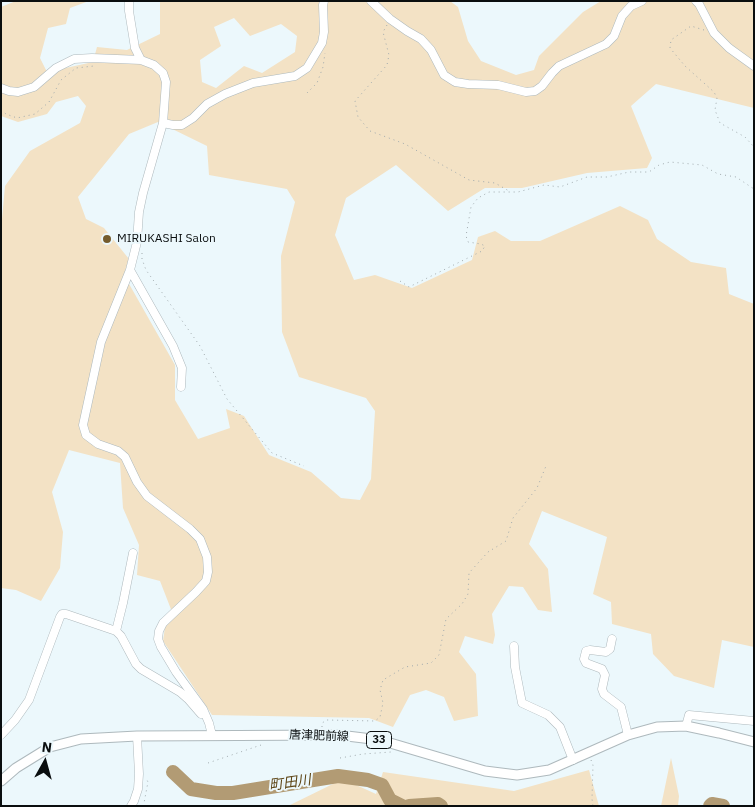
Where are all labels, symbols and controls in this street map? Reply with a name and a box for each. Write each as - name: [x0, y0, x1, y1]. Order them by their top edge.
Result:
- place label: MIRUKASHI Salon: [117, 232, 216, 246]
- marker: MIRUKASHI Salon: [101, 233, 113, 245]
- street label: 唐津肥前線: [289, 728, 349, 744]
- road number: 33: [366, 732, 392, 748]
- north arrow: [20, 737, 70, 787]
- text: N: [41, 738, 53, 757]
- water label: 町田川: [268, 772, 312, 794]

